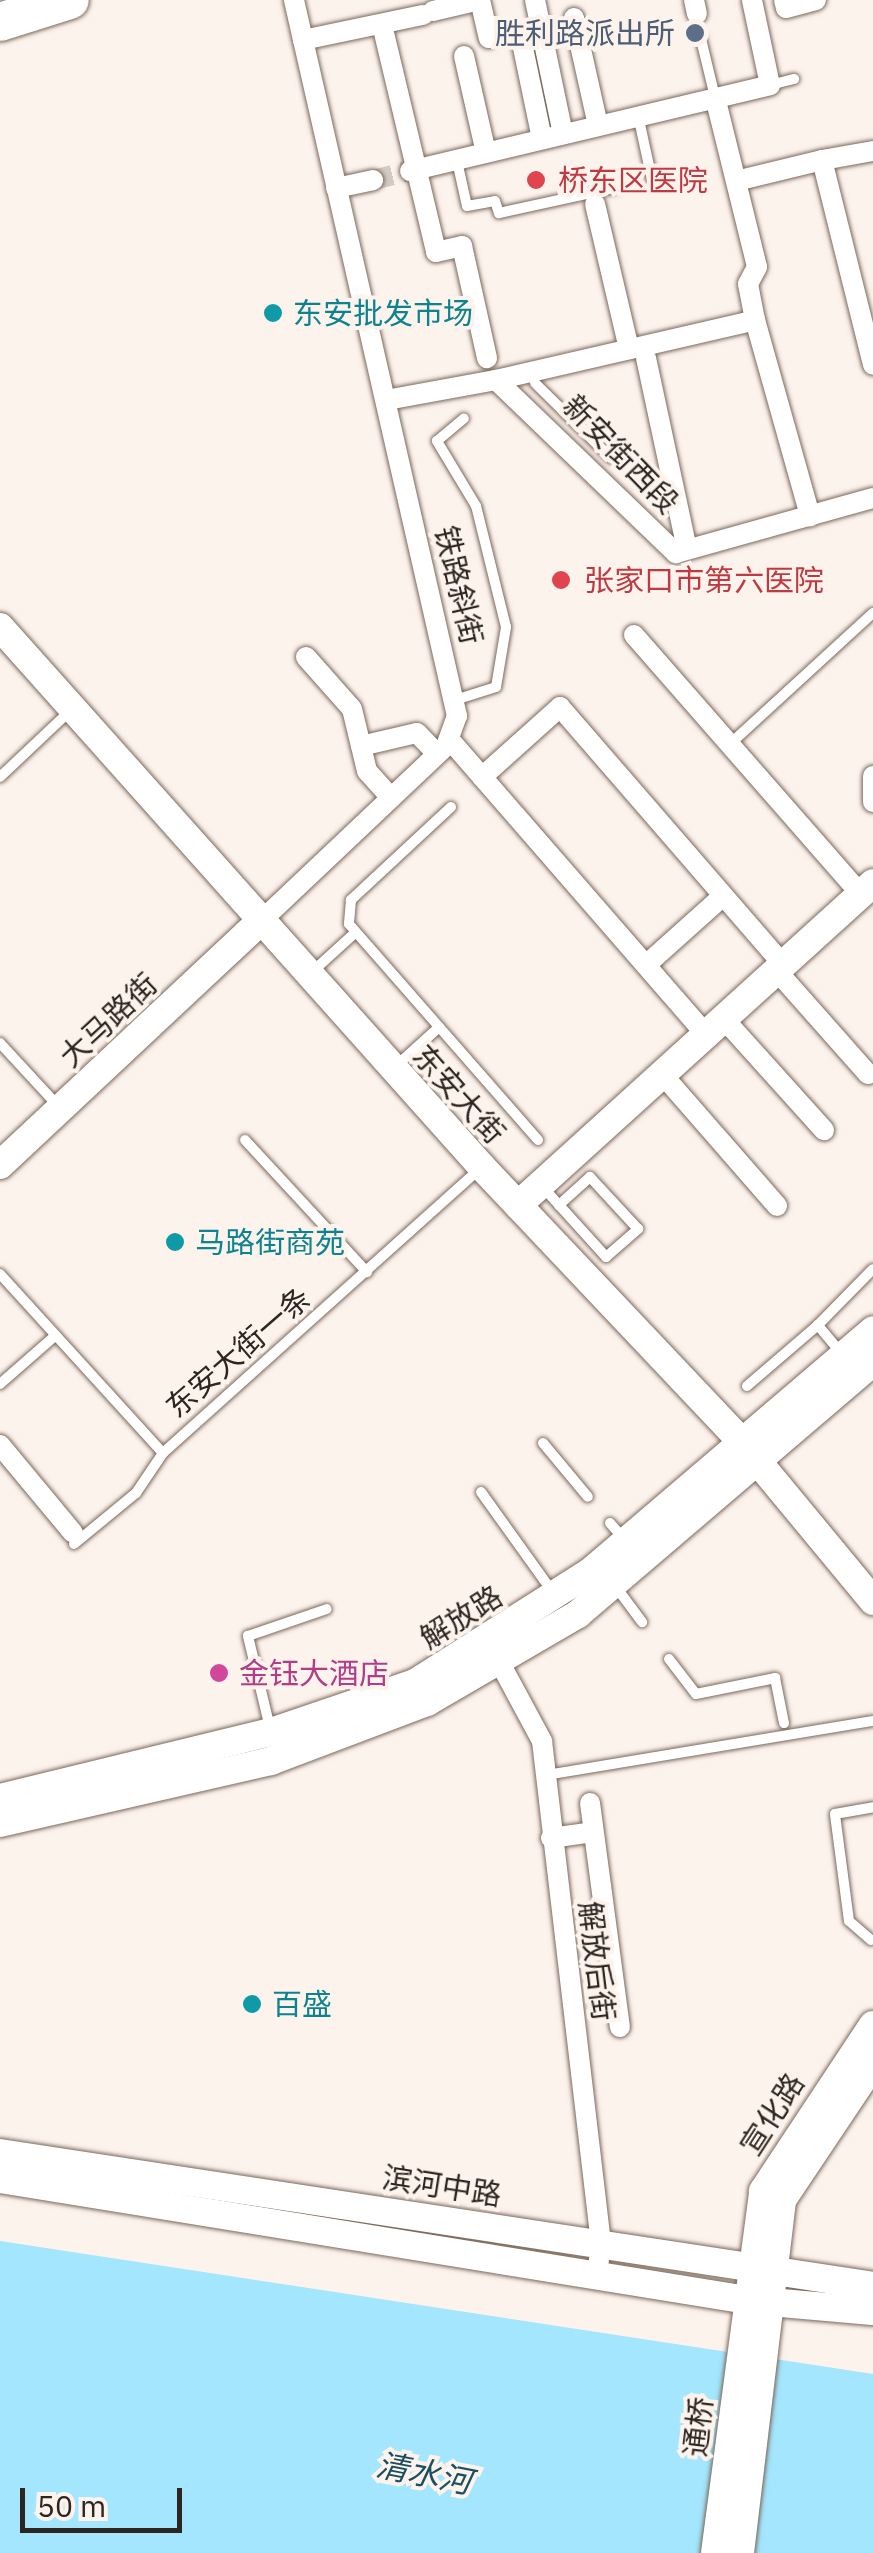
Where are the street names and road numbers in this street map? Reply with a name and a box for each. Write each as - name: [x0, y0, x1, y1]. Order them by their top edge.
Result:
- street label: 新安街西段: [556, 388, 686, 520]
- street label: 铁路斜街: [428, 522, 490, 648]
- street label: 大马路街: [52, 966, 164, 1074]
- street label: 东安大街: [405, 1037, 513, 1151]
- street label: 东安大街一条: [158, 1279, 318, 1425]
- street label: 解放路: [413, 1578, 509, 1656]
- street label: 解放后街: [572, 1899, 622, 2023]
- street label: 宣化路: [732, 2066, 812, 2162]
- street label: 滨河中路: [380, 2159, 504, 2213]
- street label: 通桥: [676, 2395, 720, 2459]

